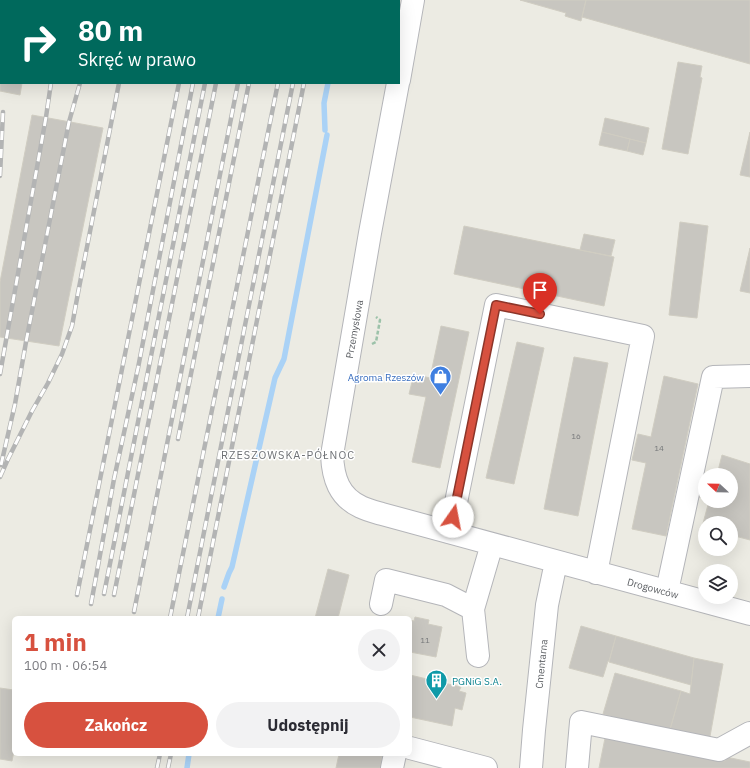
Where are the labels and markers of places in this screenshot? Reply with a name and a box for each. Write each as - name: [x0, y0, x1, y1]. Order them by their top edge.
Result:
- pin: [523, 273, 557, 314]
- shop icon: Agroma Rzeszów: [427, 364, 453, 397]
- place label: Agroma Rzeszów: [348, 371, 424, 384]
- building icon: PGNiG S.A.: [424, 668, 450, 701]
- place label: PGNiG S.A.: [452, 675, 502, 688]

